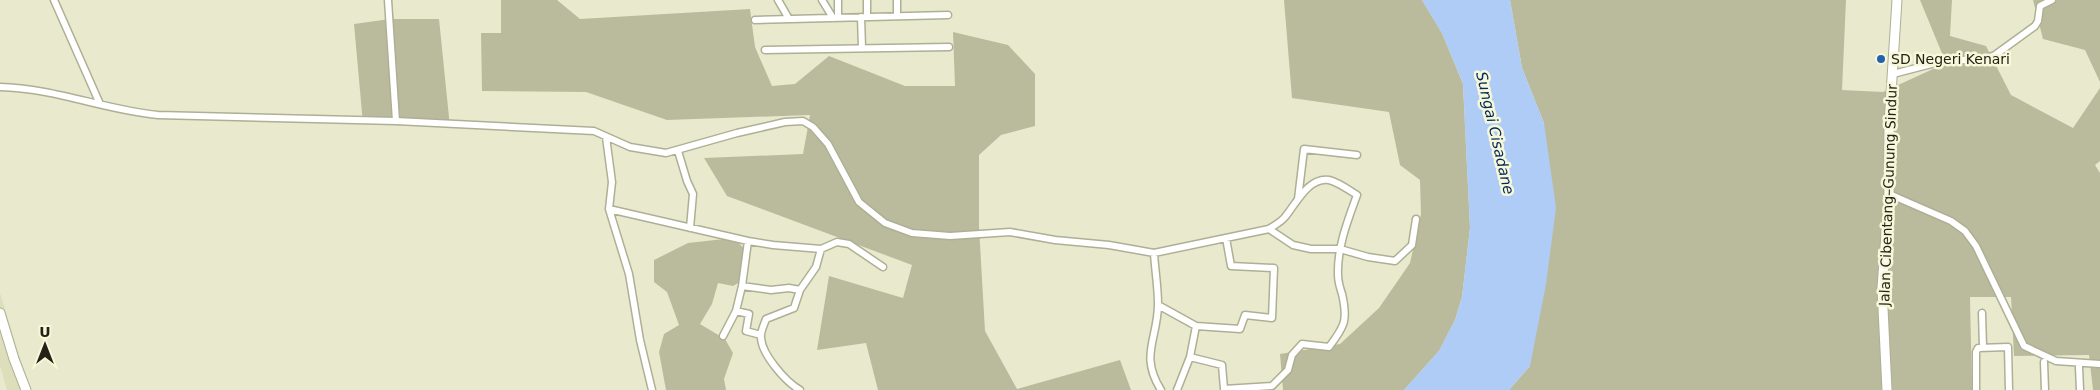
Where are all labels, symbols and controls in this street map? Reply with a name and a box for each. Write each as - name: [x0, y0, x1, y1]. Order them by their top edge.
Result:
- place label: SD Negeri Kenari: [1891, 51, 2010, 67]
- marker: SD Negeri Kenari: [1875, 53, 1887, 65]
- water label: Sungai Cisadane: [1472, 70, 1518, 196]
- street label: Jalan Cibentang–Gunung Sindur: [1876, 83, 1900, 307]
- north arrow: [20, 320, 70, 370]
- text: U: [39, 324, 51, 340]

